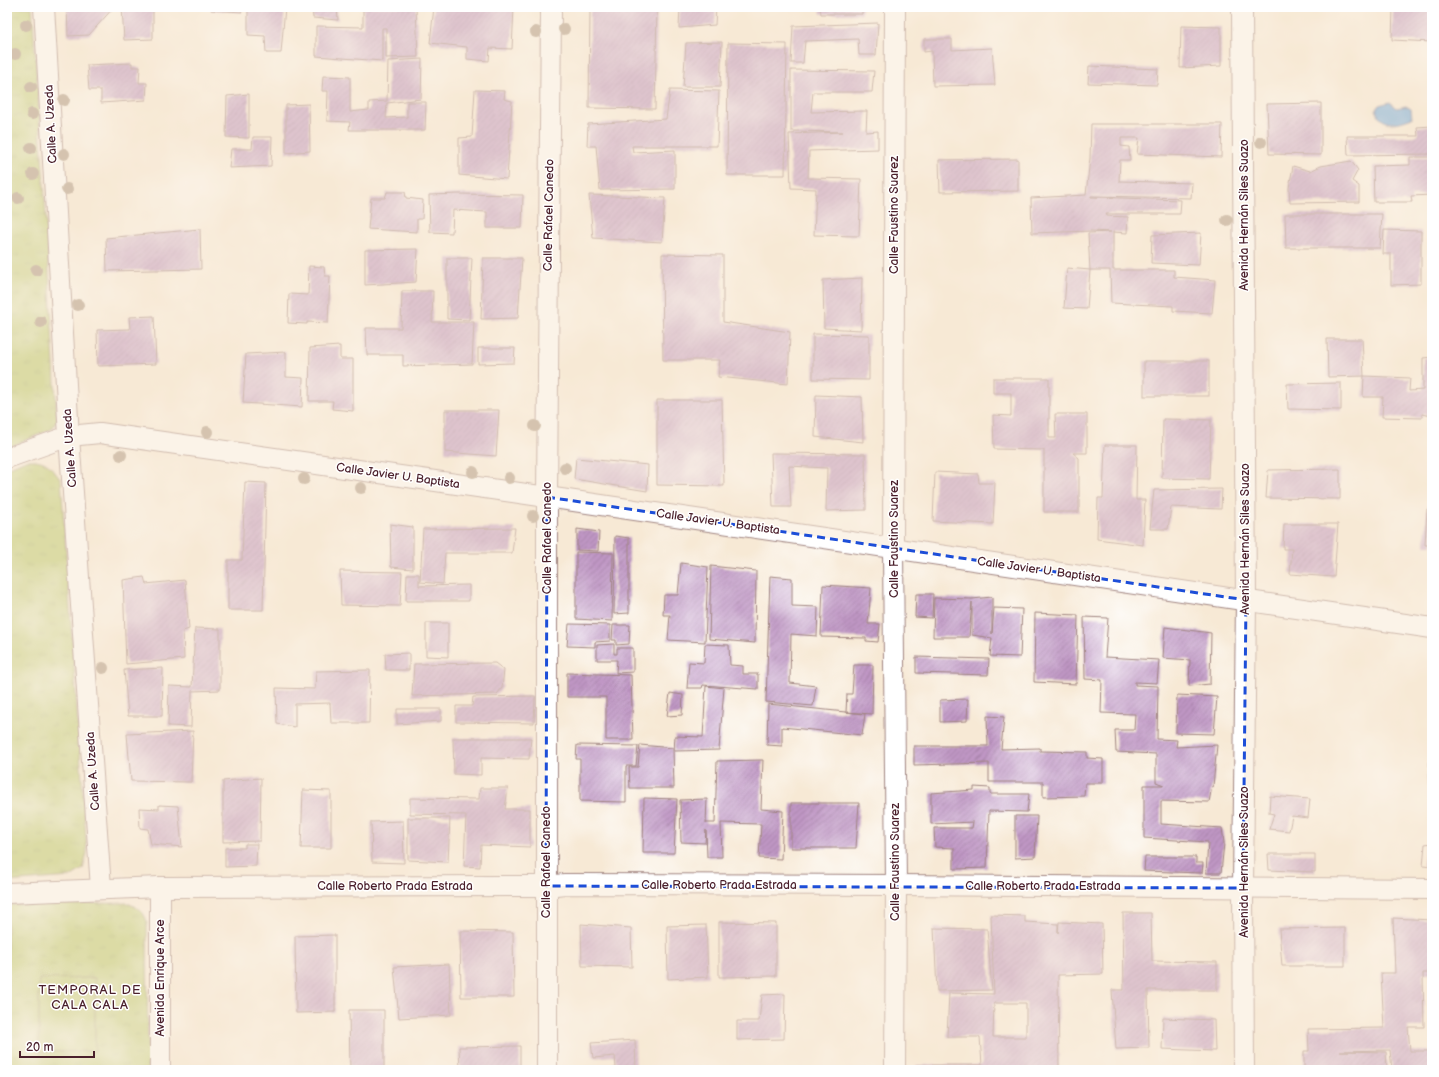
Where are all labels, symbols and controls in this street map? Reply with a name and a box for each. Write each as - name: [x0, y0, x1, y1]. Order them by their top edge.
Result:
- street label: Calle A. Uzeda: [41, 84, 61, 164]
- street label: Avenida Hernán Siles Suazo: [1237, 139, 1252, 291]
- street label: Calle Faustino Suarez: [887, 156, 902, 274]
- street label: Calle Rafael Canedo: [541, 159, 557, 271]
- street label: Calle A. Uzeda: [60, 408, 80, 488]
- street label: Calle Javier U. Baptista: [335, 460, 461, 492]
- street label: Avenida Hernán Siles Suazo: [1238, 463, 1253, 615]
- street label: Calle Faustino Suarez: [887, 480, 902, 598]
- street label: Calle Rafael Canedo: [540, 482, 555, 594]
- street label: Calle Javier U. Baptista: [655, 506, 781, 538]
- street label: Calle Javier U. Baptista: [976, 554, 1102, 586]
- street label: Calle A. Uzeda: [83, 731, 103, 811]
- street label: Avenida Hernán Siles Suazo: [1237, 786, 1252, 938]
- street label: Calle Faustino Suarez: [888, 803, 903, 921]
- street label: Calle Rafael Canedo: [539, 806, 554, 918]
- street label: Calle Roberto Prada Estrada: [641, 878, 797, 893]
- street label: Calle Roberto Prada Estrada: [317, 879, 473, 894]
- street label: Calle Roberto Prada Estrada: [965, 879, 1121, 894]
- street label: Avenida Enrique Arce: [153, 919, 168, 1037]
- district label: TEMPORAL DE CALA CALA: [39, 982, 141, 1013]
- scale bar: [20, 1033, 94, 1059]
- text: 20 m: [26, 1040, 53, 1055]

